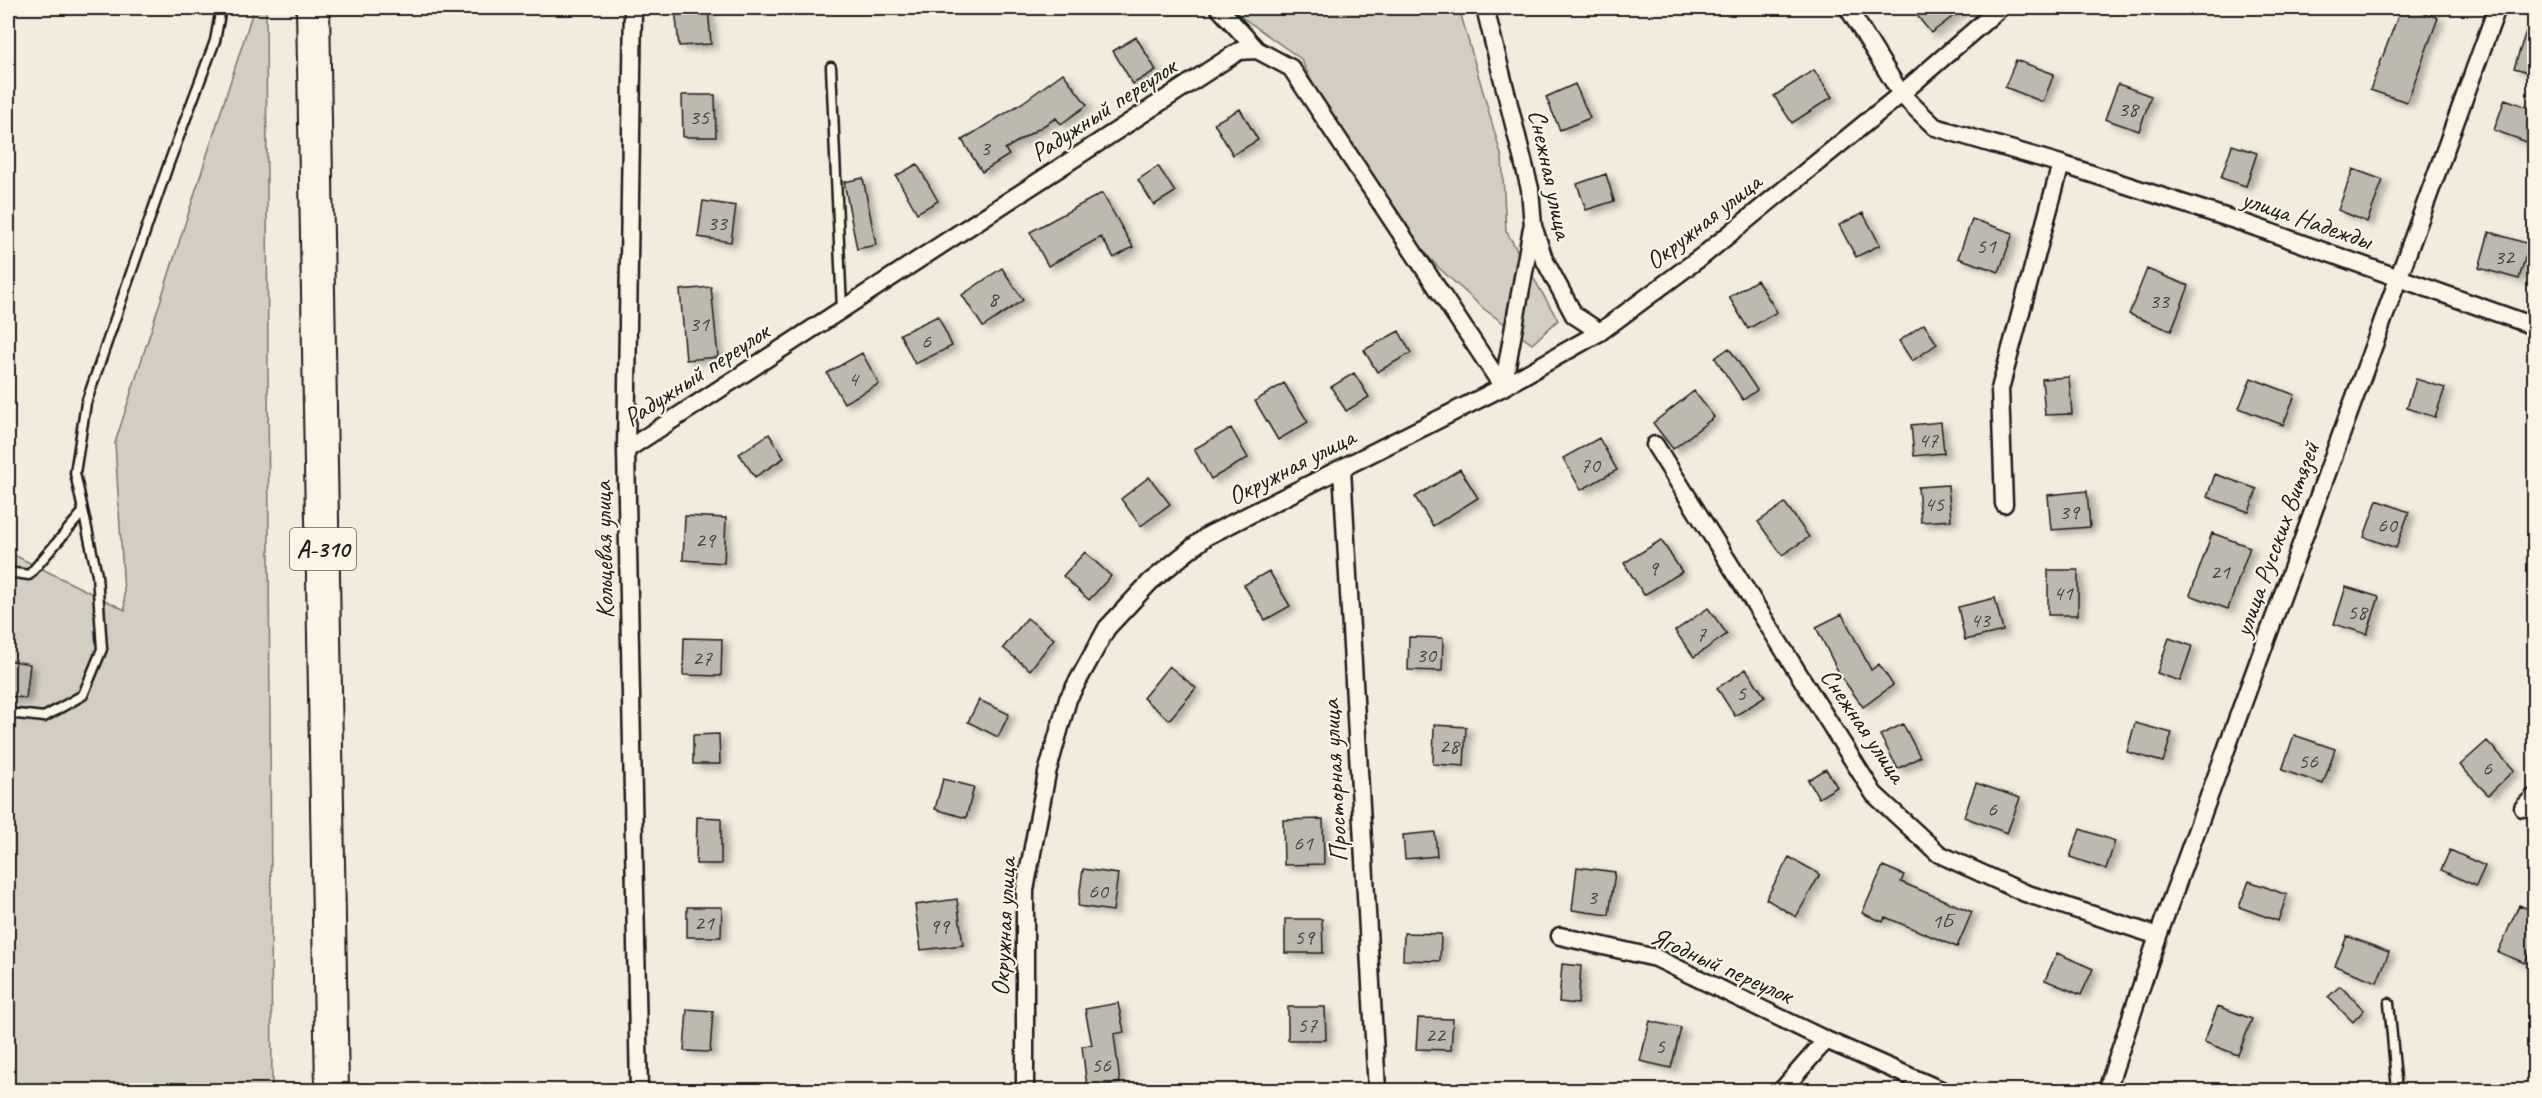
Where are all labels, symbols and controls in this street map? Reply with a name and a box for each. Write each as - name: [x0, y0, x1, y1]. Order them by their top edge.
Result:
- street label: Радужный переулок: [1024, 49, 1184, 169]
- house number: 38: [2118, 95, 2140, 123]
- house number: 35: [689, 103, 710, 131]
- street label: Снежная улица: [1521, 106, 1581, 244]
- house number: 3: [980, 134, 992, 162]
- street label: Окружная улица: [1639, 164, 1770, 277]
- street label: улица Надежды: [2236, 181, 2378, 258]
- house number: 33: [707, 209, 729, 237]
- house number: 51: [1976, 232, 1997, 260]
- house number: 32: [2494, 243, 2516, 271]
- house number: 8: [988, 285, 1000, 313]
- house number: 33: [2149, 287, 2171, 315]
- house number: 31: [689, 310, 710, 338]
- street label: Радужный переулок: [617, 314, 777, 434]
- house number: 6: [921, 327, 932, 355]
- house number: 4: [848, 365, 860, 393]
- street label: Окружная улица: [1222, 419, 1362, 513]
- house number: 47: [1918, 426, 1939, 454]
- street label: улица Русских Витязей: [2225, 435, 2328, 643]
- house number: 70: [1580, 451, 1602, 479]
- street label: Кольцевая улица: [586, 479, 621, 619]
- house number: 45: [1924, 490, 1945, 518]
- house number: 39: [2059, 498, 2081, 526]
- house number: 60: [2377, 511, 2399, 539]
- house number: 29: [695, 526, 717, 554]
- road number: А-310: [290, 528, 356, 570]
- house number: 9: [1648, 554, 1660, 582]
- house number: 21: [2210, 558, 2231, 586]
- house number: 41: [2053, 579, 2074, 607]
- house number: 58: [2347, 598, 2369, 626]
- house number: 43: [1970, 606, 1992, 634]
- house number: 7: [1696, 620, 1707, 648]
- house number: 30: [1416, 641, 1438, 669]
- house number: 27: [692, 644, 713, 672]
- street label: Снежная улица: [1813, 662, 1915, 791]
- house number: 5: [1736, 679, 1747, 707]
- street label: Просторная улица: [1314, 697, 1355, 863]
- house number: 28: [1439, 732, 1461, 760]
- house number: 56: [2298, 747, 2319, 775]
- house number: 6: [2482, 754, 2493, 782]
- house number: 6: [1987, 795, 1998, 823]
- house number: 61: [1293, 829, 1314, 857]
- street label: Окружная улица: [983, 855, 1024, 997]
- house number: 60: [1088, 877, 1110, 905]
- house number: 3: [1587, 883, 1599, 911]
- house number: 1Б: [1931, 907, 1956, 935]
- house number: 21: [694, 909, 715, 937]
- house number: 99: [929, 912, 951, 940]
- street label: Ягодный переулок: [1646, 919, 1800, 1012]
- house number: 59: [1294, 923, 1316, 951]
- house number: 57: [1297, 1011, 1318, 1039]
- house number: 22: [1425, 1021, 1447, 1049]
- house number: 5: [1655, 1032, 1666, 1060]
- house number: 56: [1091, 1051, 1112, 1079]

